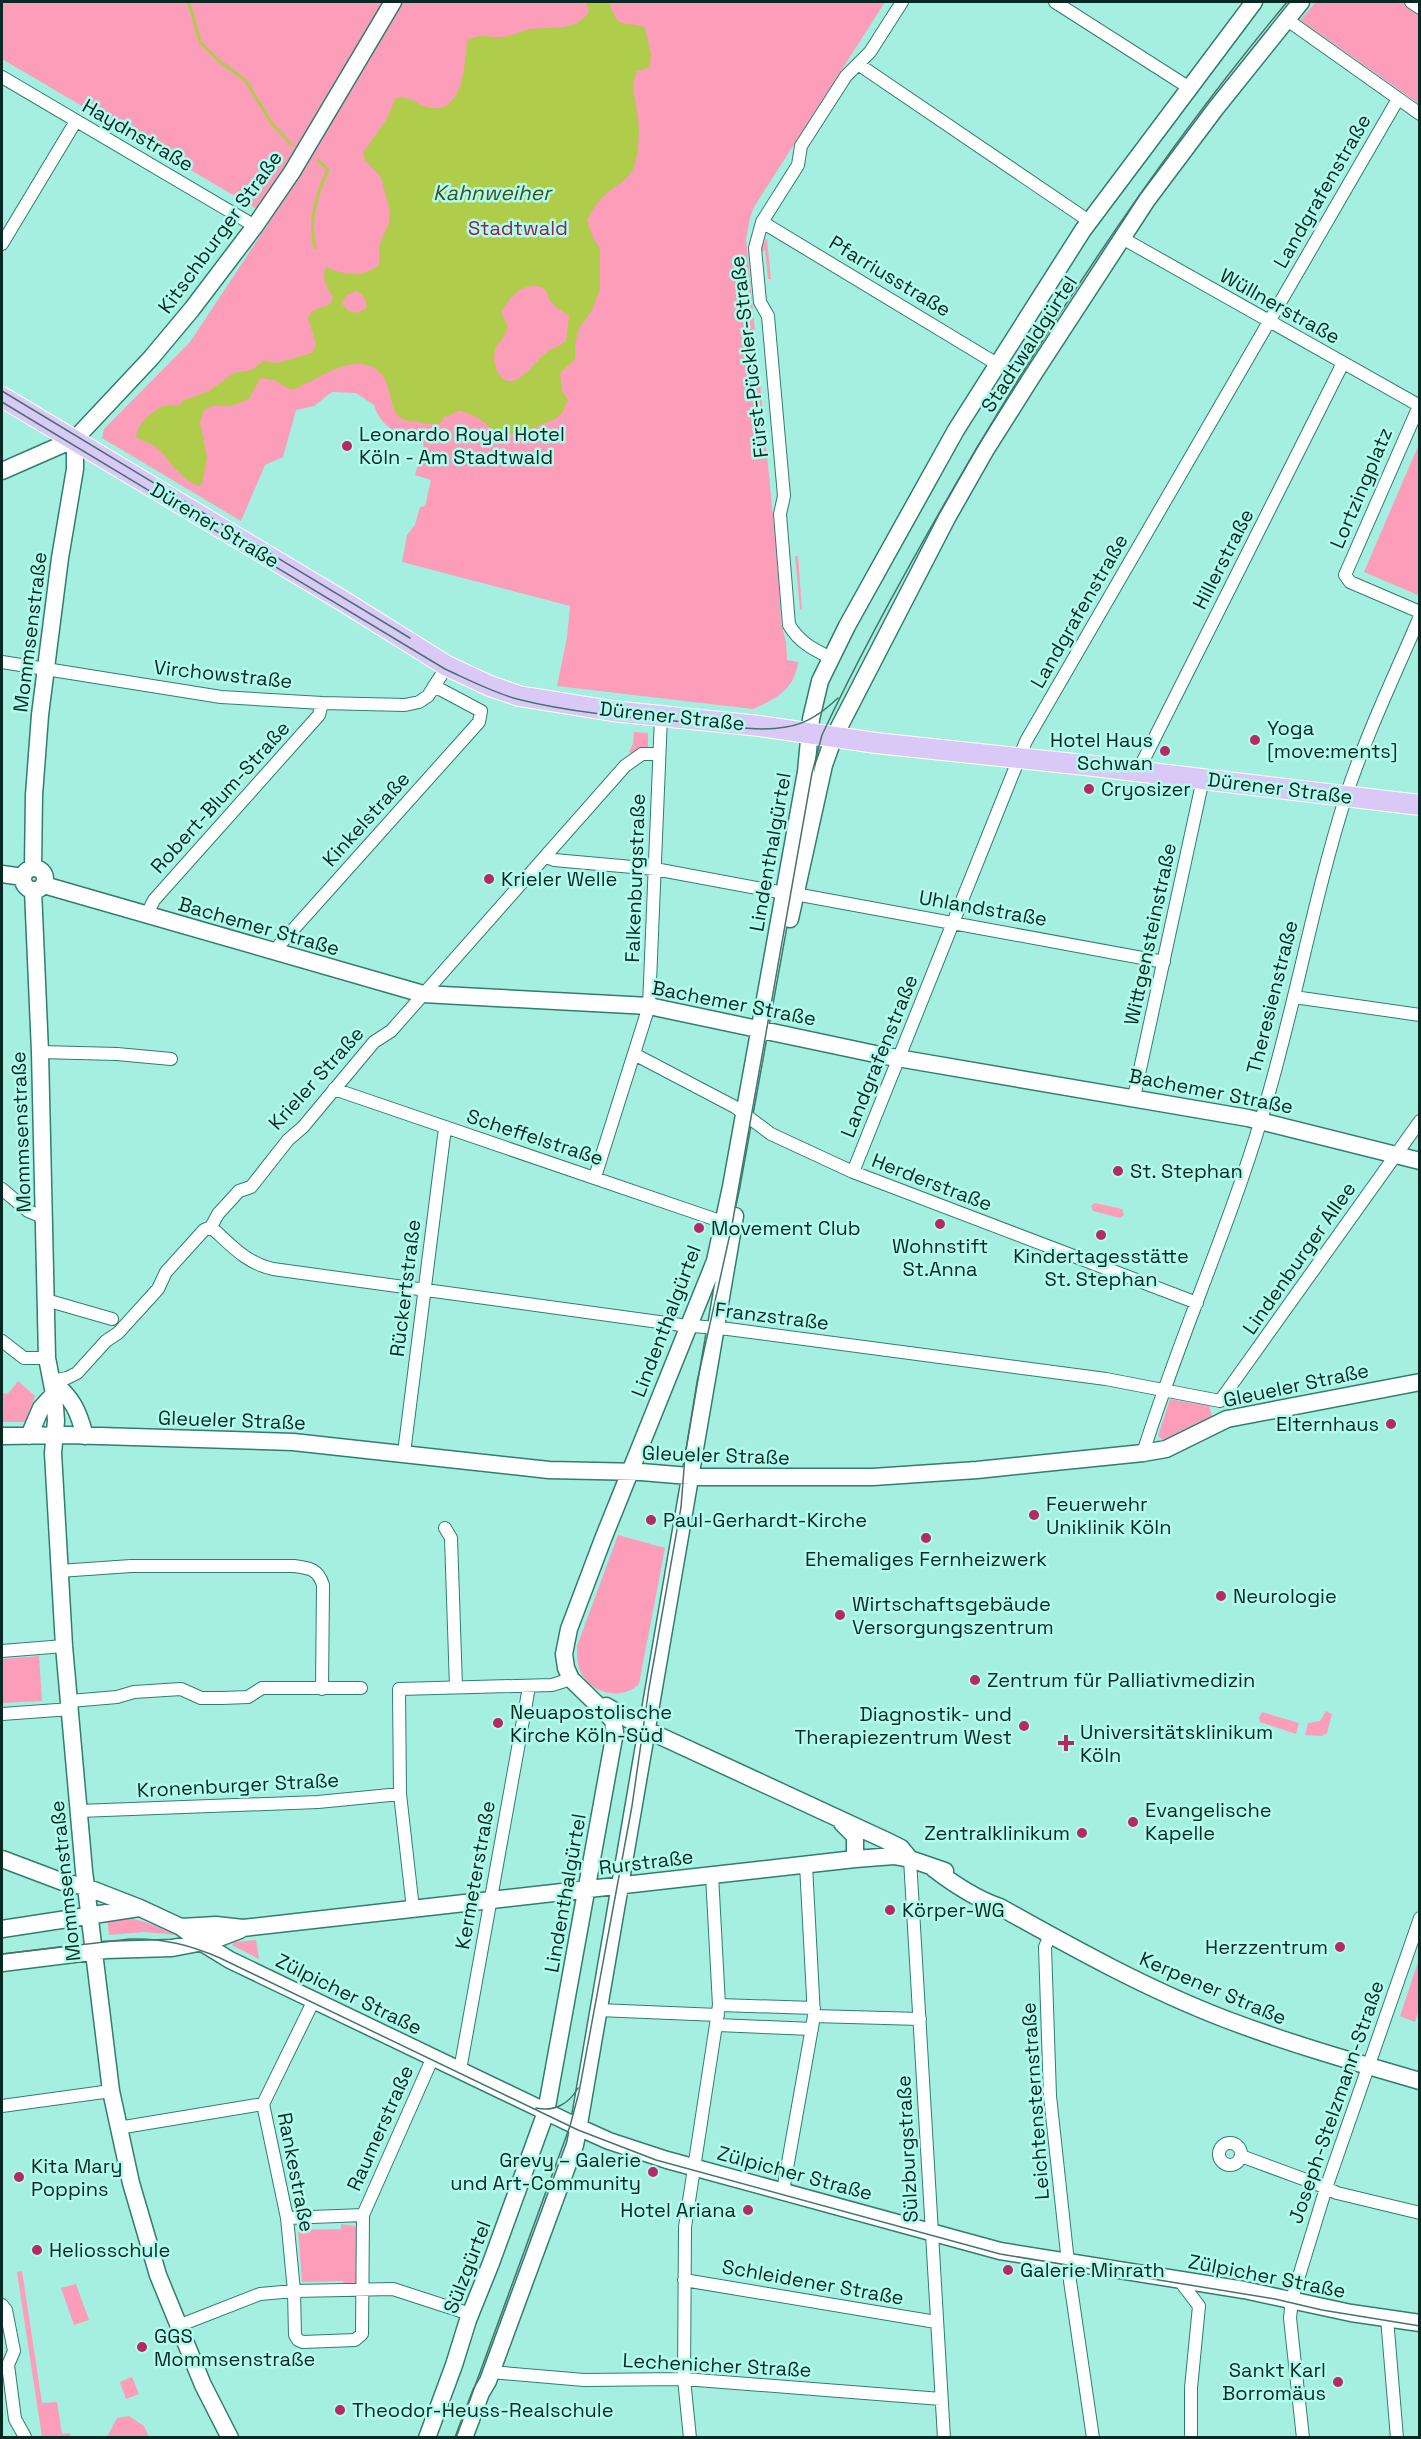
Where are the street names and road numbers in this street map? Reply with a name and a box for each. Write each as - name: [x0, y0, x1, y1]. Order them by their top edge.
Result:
- street label: Haydnstraße: [78, 93, 198, 177]
- street label: Landgrafenstraße: [1267, 109, 1377, 273]
- street label: Kitschburger Straße: [152, 145, 288, 319]
- street label: Pfarriusstraße: [824, 229, 956, 323]
- street label: Fürst-Pückler-Straße: [724, 255, 774, 459]
- street label: Wüllnerstraße: [1215, 262, 1345, 350]
- street label: Stadtwaldgürtel: [975, 271, 1083, 417]
- street label: Lortzingplatz: [1324, 424, 1398, 552]
- street label: Dürener Straße: [146, 476, 284, 574]
- street label: Hillerstraße: [1187, 504, 1259, 614]
- street label: Landgrafenstraße: [1024, 529, 1134, 693]
- street label: Mommsenstraße: [7, 550, 53, 714]
- street label: Virchowstraße: [152, 654, 294, 694]
- street label: Dürener Straße: [598, 695, 746, 737]
- street label: Robert-Blum-Straße: [145, 715, 295, 879]
- street label: Kinkelstraße: [317, 766, 415, 872]
- street label: Dürener Straße: [1206, 766, 1354, 810]
- street label: Lindenthalgürtel: [743, 771, 797, 933]
- street label: Falkenburgstraße: [619, 793, 651, 963]
- street label: Wittgensteinstraße: [1118, 840, 1182, 1028]
- street label: Uhlandstraße: [917, 884, 1049, 932]
- street label: Bachemer Straße: [175, 891, 343, 961]
- street label: Theresienstraße: [1240, 918, 1304, 1076]
- street label: Landgrafenstraße: [834, 971, 924, 1141]
- street label: Bachemer Straße: [650, 974, 818, 1032]
- street label: Krieler Straße: [263, 1021, 369, 1135]
- street label: Mommsenstraße: [5, 1051, 37, 1213]
- street label: Bachemer Straße: [1127, 1062, 1295, 1120]
- street label: Scheffelstraße: [463, 1103, 607, 1171]
- street label: Herderstraße: [868, 1147, 996, 1217]
- street label: Lindenburger Allee: [1237, 1177, 1361, 1339]
- street label: Rückertstraße: [384, 1218, 426, 1358]
- street label: Lindenthalgürtel: [625, 1241, 707, 1401]
- street label: Franzstraße: [713, 1296, 831, 1336]
- street label: Gleueler Straße: [1221, 1357, 1371, 1413]
- street label: Gleueler Straße: [158, 1404, 306, 1436]
- street label: Gleueler Straße: [642, 1439, 790, 1471]
- street label: Kronenburger Straße: [136, 1767, 340, 1803]
- street label: Mommsenstraße: [44, 1799, 86, 1963]
- street label: Kermeterstraße: [449, 1799, 501, 1951]
- street label: Lindenthalgürtel: [538, 1812, 592, 1974]
- street label: Rurstraße: [597, 1843, 695, 1881]
- street label: Kerpener Straße: [1136, 1945, 1290, 2031]
- street label: Zülpicher Straße: [272, 1947, 426, 2041]
- street label: Joseph-Stelzmann-Straße: [1282, 1977, 1390, 2227]
- street label: Leichtensternstraße: [1015, 2001, 1055, 2201]
- street label: Raumerstraße: [341, 2061, 419, 2195]
- street label: Sülzburgstraße: [890, 2075, 924, 2223]
- street label: Rankestraße: [272, 2110, 320, 2234]
- street label: Zülpicher Straße: [715, 2140, 875, 2206]
- street label: Sülzgürtel: [437, 2217, 497, 2317]
- street label: Zülpicher Straße: [1186, 2248, 1348, 2304]
- street label: Schleidener Straße: [720, 2253, 906, 2311]
- street label: Lechenicher Straße: [622, 2347, 812, 2383]

